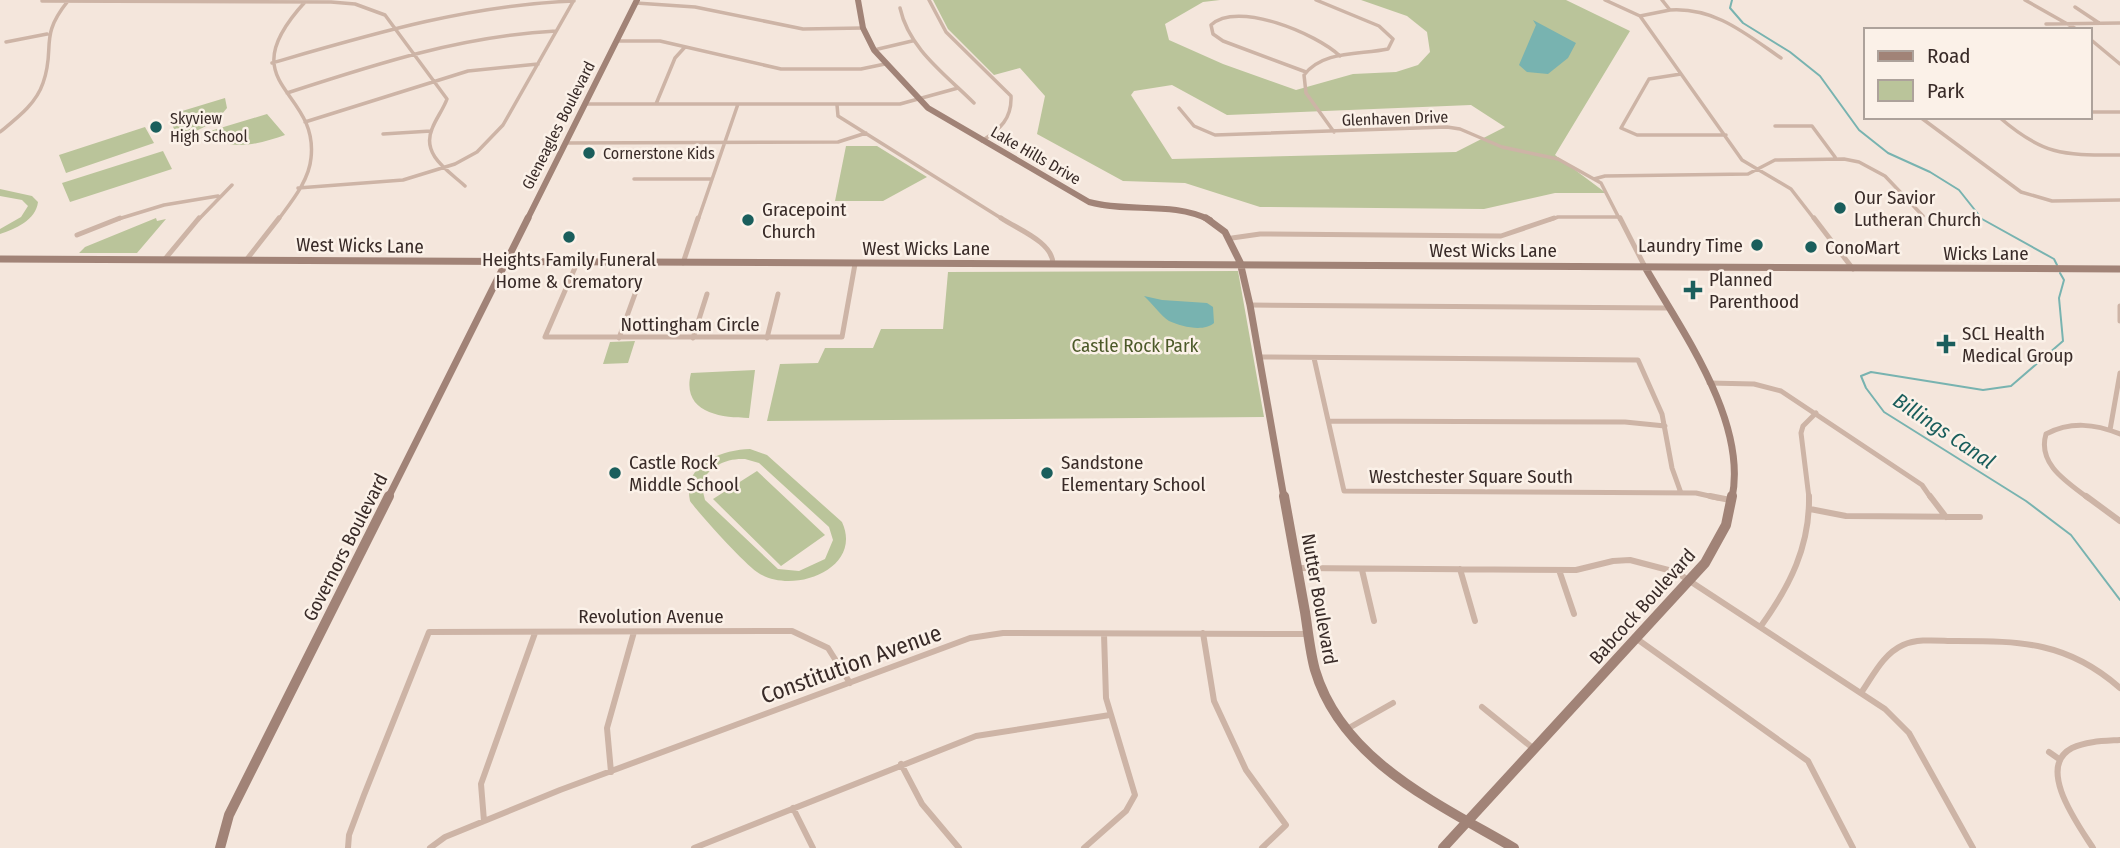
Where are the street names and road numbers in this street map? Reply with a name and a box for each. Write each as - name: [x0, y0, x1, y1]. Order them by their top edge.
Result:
- street label: Gleneagles Boulevard: [518, 58, 599, 192]
- street label: Glenhaven Drive: [1341, 107, 1449, 130]
- street label: Lake Hills Drive: [988, 122, 1084, 189]
- street label: West Wicks Lane: [296, 233, 424, 258]
- street label: West Wicks Lane: [862, 237, 990, 260]
- street label: West Wicks Lane: [1429, 239, 1557, 262]
- street label: Wicks Lane: [1943, 242, 2029, 265]
- street label: Nottingham Circle: [620, 313, 760, 336]
- street label: Westchester Square South: [1369, 465, 1573, 488]
- street label: Governors Boulevard: [298, 470, 393, 625]
- street label: Nutter Boulevard: [1297, 532, 1342, 666]
- street label: Babcock Boulevard: [1585, 544, 1700, 669]
- street label: Revolution Avenue: [578, 605, 724, 628]
- street label: Constitution Avenue: [757, 618, 945, 710]

